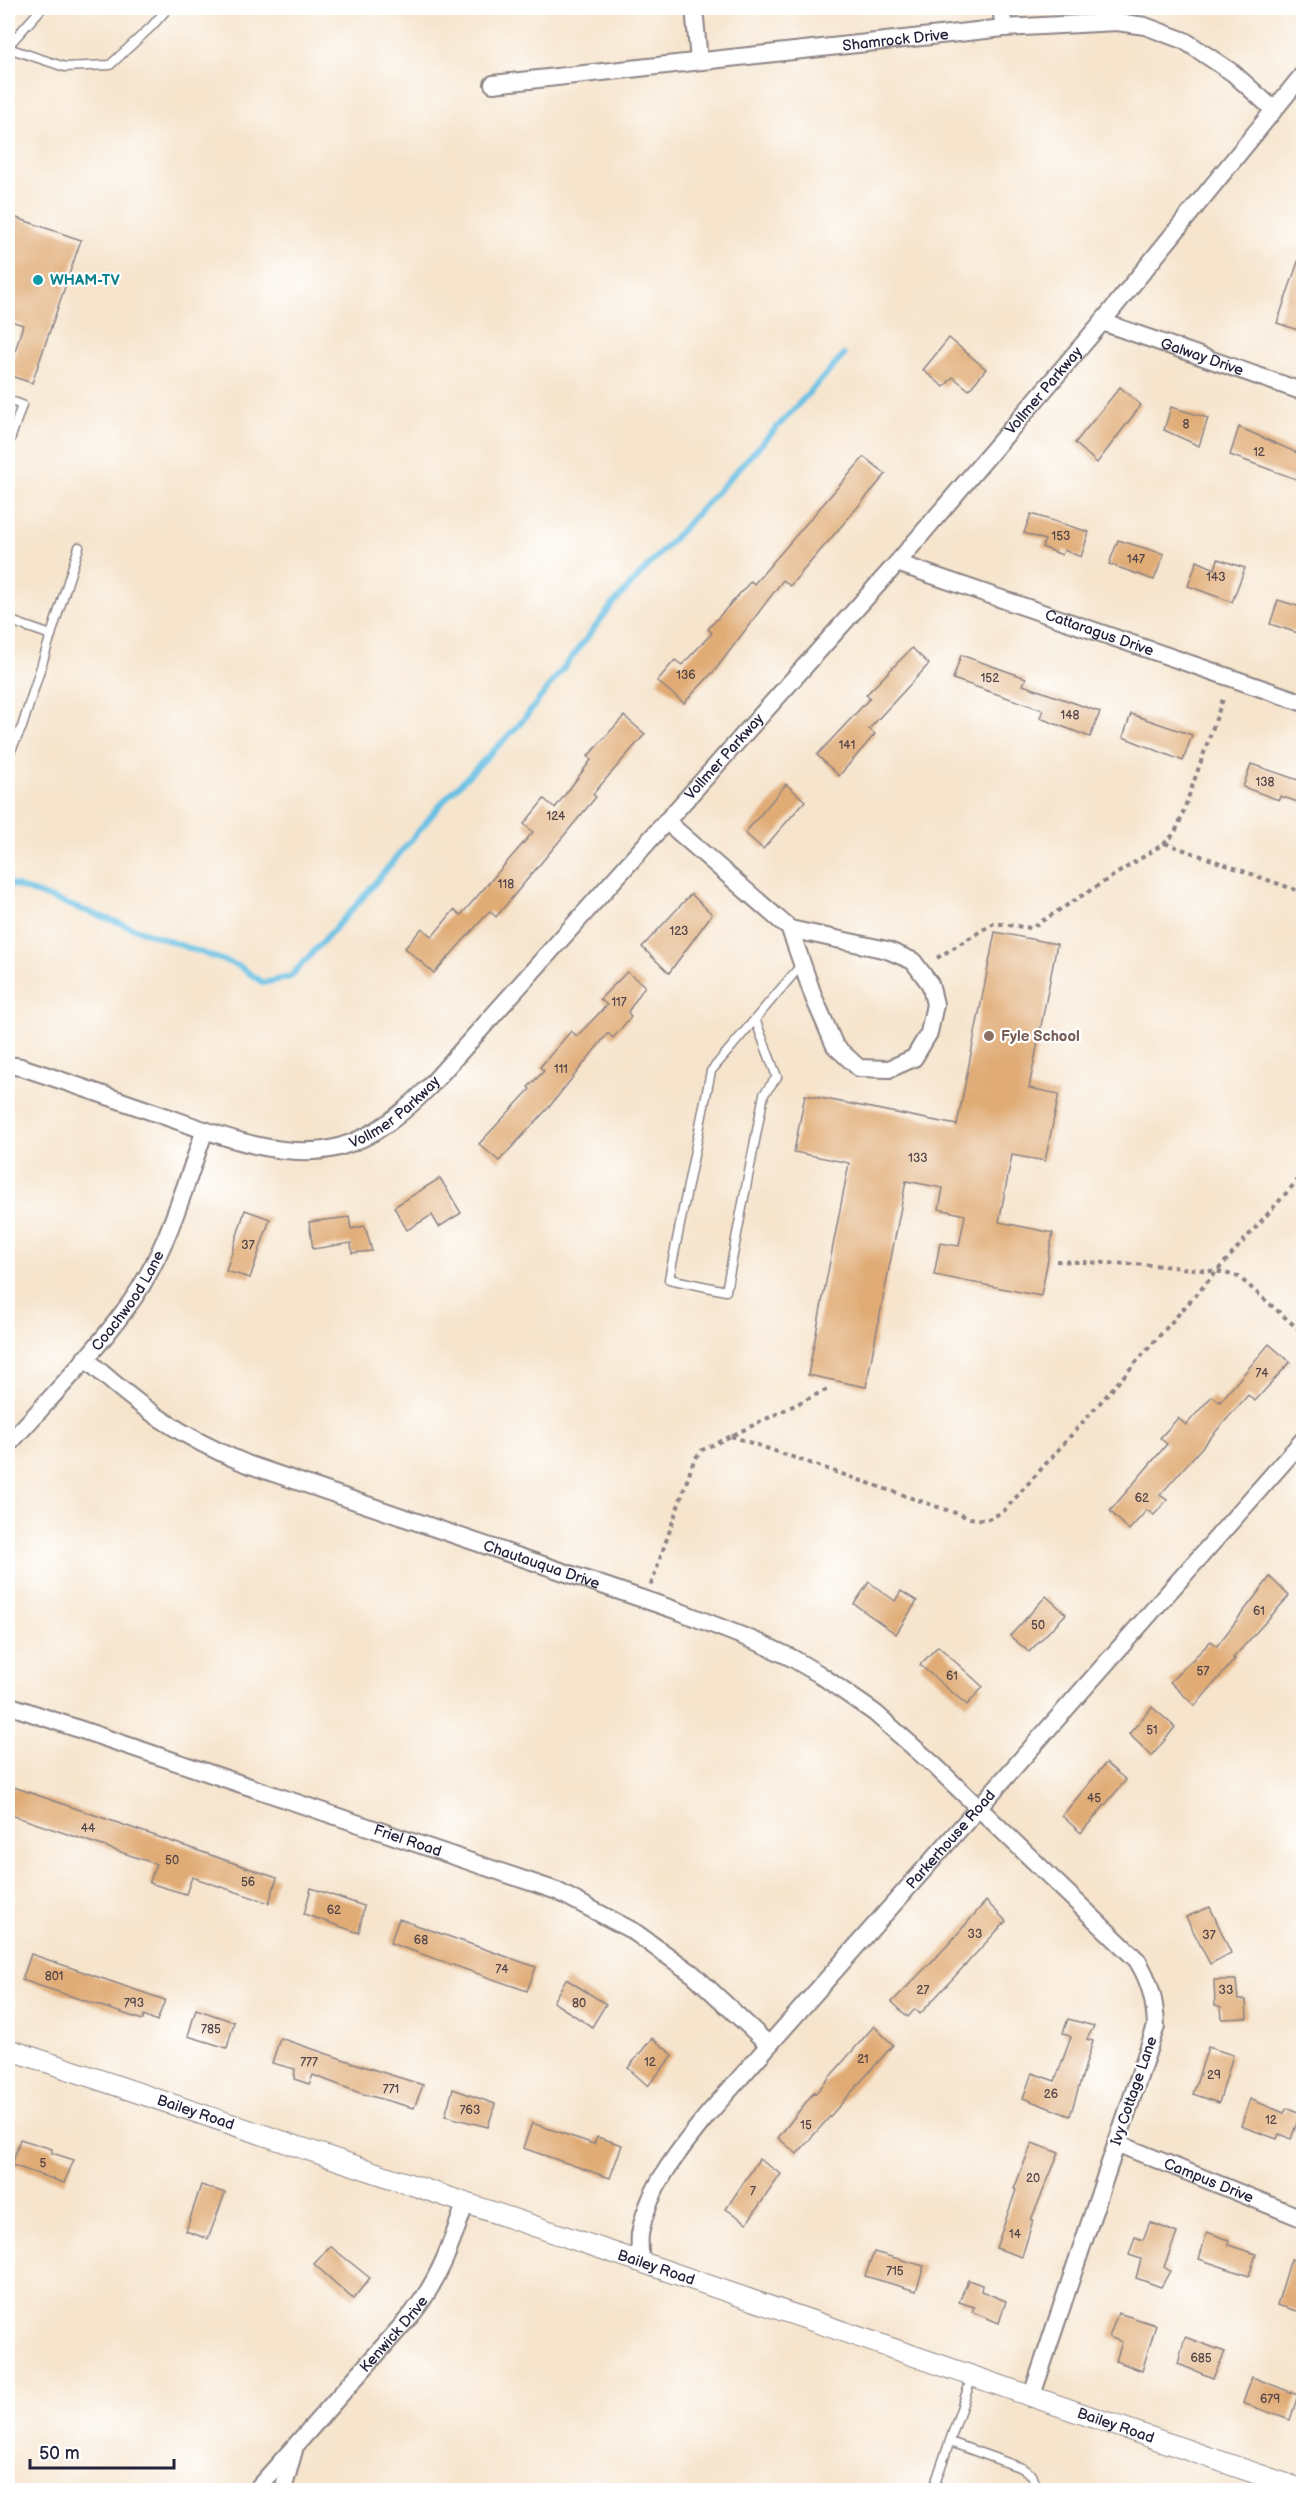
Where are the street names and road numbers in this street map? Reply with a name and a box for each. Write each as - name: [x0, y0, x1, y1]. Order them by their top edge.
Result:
- street label: Shamrock Drive: [842, 25, 950, 55]
- street label: Galway Drive: [1158, 334, 1246, 380]
- street label: Vollmer Parkway: [1001, 343, 1086, 438]
- street label: Cattaragus Drive: [1042, 605, 1156, 660]
- street label: Vollmer Parkway: [680, 709, 768, 804]
- street label: Vollmer Parkway: [346, 1072, 444, 1152]
- street label: Coachwood Lane: [87, 1247, 168, 1355]
- street label: Chautauqua Drive: [481, 1536, 602, 1593]
- street label: Parkerhouse Road: [902, 1786, 999, 1893]
- street label: Friel Road: [371, 1820, 444, 1861]
- street label: Ivy Cottage Lane: [1106, 2034, 1162, 2148]
- street label: Bailey Road: [154, 2090, 237, 2134]
- street label: Campus Drive: [1161, 2154, 1257, 2207]
- street label: Bailey Road: [615, 2245, 697, 2289]
- street label: Kenwick Drive: [355, 2292, 432, 2376]
- street label: Bailey Road: [1075, 2403, 1157, 2447]

